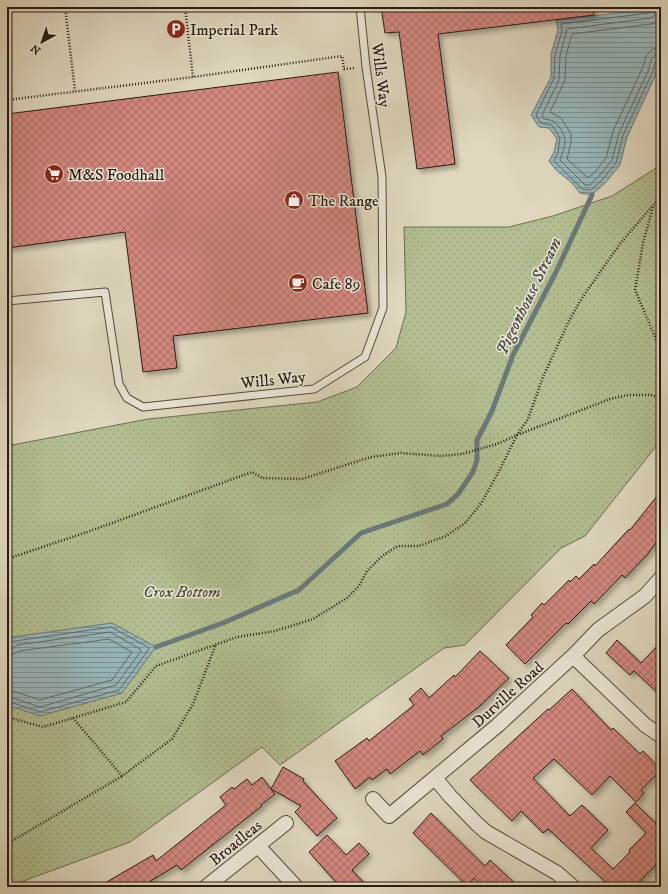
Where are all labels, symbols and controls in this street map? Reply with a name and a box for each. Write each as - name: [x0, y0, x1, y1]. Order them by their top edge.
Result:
- parking icon: Imperial Park: [165, 18, 187, 40]
- place label: Imperial Park: [190, 20, 278, 40]
- north arrow: [22, 22, 62, 62]
- text: N: [28, 41, 44, 57]
- street label: Wills Way: [367, 41, 395, 109]
- supermarket icon: M&S Foodhall: [43, 163, 65, 185]
- place label: M&S Foodhall: [68, 165, 165, 185]
- shop icon: The Range: [283, 189, 305, 211]
- place label: The Range: [308, 191, 379, 211]
- water label: Pigeonhouse Stream: [491, 234, 567, 359]
- cafe icon: Cafe 89: [287, 272, 309, 294]
- place label: Cafe 89: [312, 274, 361, 294]
- street label: Wills Way: [239, 367, 307, 393]
- park label: Crox Bottom: [143, 582, 221, 602]
- street label: Durville Road: [468, 657, 548, 732]
- street label: Broadleas: [205, 815, 266, 870]

